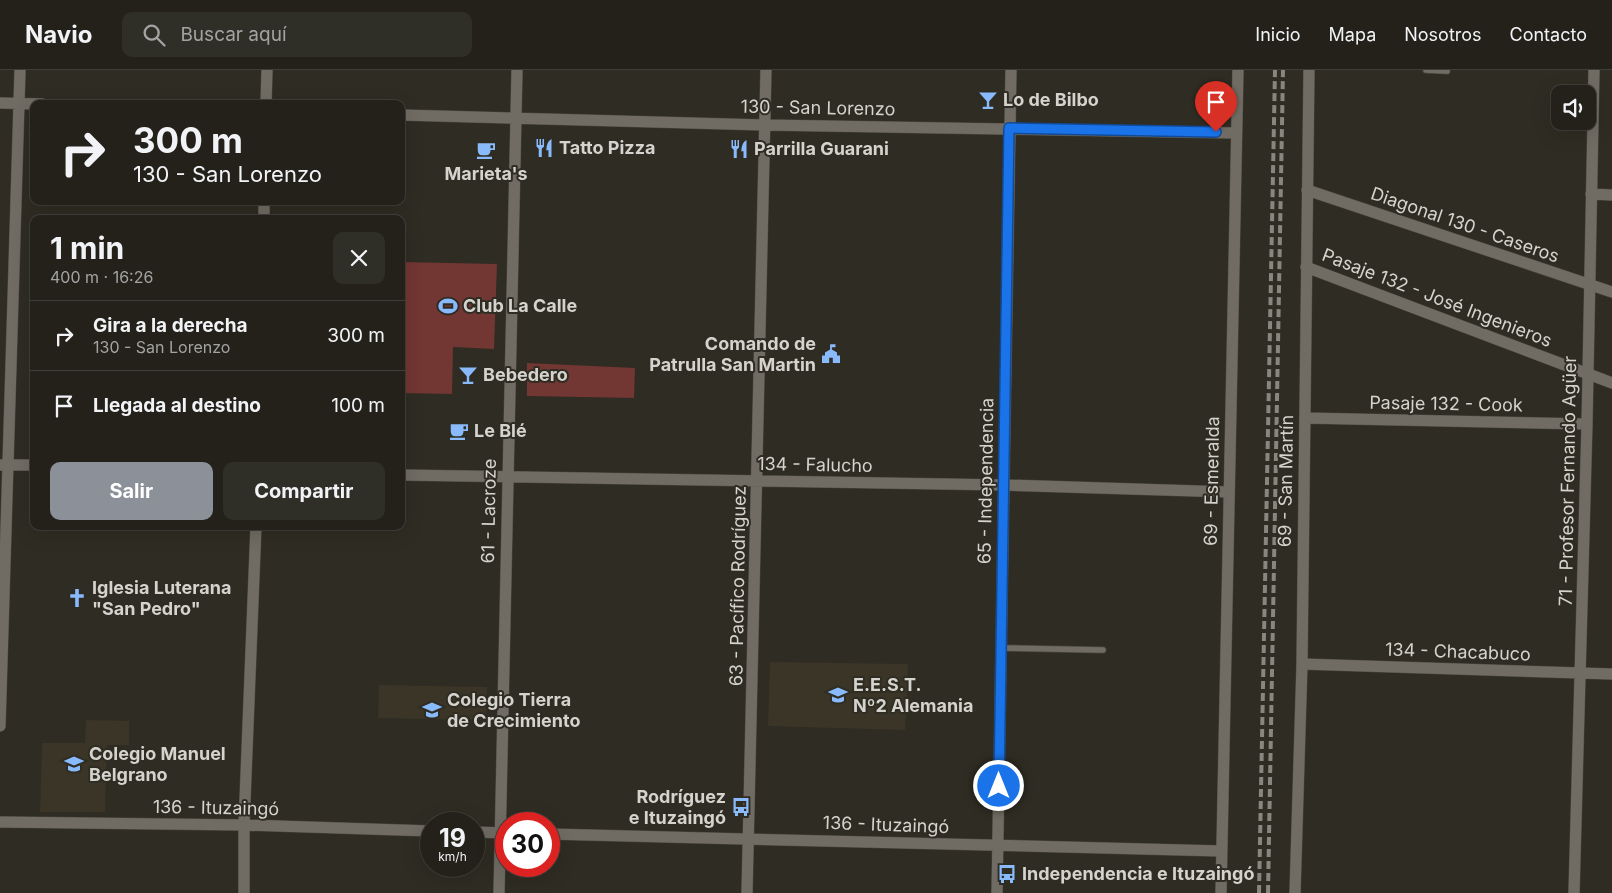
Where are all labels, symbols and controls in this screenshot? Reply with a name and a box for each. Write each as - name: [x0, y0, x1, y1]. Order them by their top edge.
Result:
- search box: [122, 12, 472, 57]
- text: Navio: [25, 20, 92, 49]
- icon: search: [140, 21, 168, 49]
- text: Buscar aquí: [180, 23, 286, 46]
- text: Inicio: [1255, 24, 1301, 45]
- text: Mapa: [1329, 24, 1376, 45]
- text: Nosotros: [1404, 24, 1482, 45]
- text: Contacto: [1510, 24, 1587, 45]
- pin: [1195, 81, 1237, 132]
- map controls: [1551, 85, 1596, 130]
- button: sound: [1551, 85, 1596, 130]
- icon: arrive: [1202, 88, 1230, 116]
- bar icon: Lo de Bilbo: [977, 89, 999, 111]
- place label: Lo de Bilbo: [1003, 89, 1099, 110]
- street label: 130 - San Lorenzo: [741, 96, 895, 119]
- text: 300 m: [133, 119, 243, 161]
- icon: right: [50, 120, 115, 185]
- restaurant icon: Tatto Pizza: [533, 137, 555, 159]
- place label: Tatto Pizza: [559, 137, 655, 158]
- restaurant icon: Parrilla Guarani: [728, 138, 750, 160]
- place label: Parrilla Guarani: [754, 138, 889, 159]
- cafe icon: Marieta's: [475, 139, 497, 161]
- text: 130 - San Lorenzo: [133, 161, 322, 187]
- place label: Marieta's: [444, 163, 528, 184]
- street label: Diagonal 130 - Caseros: [1368, 182, 1562, 267]
- text: 1 min: [50, 230, 124, 266]
- button: close: [333, 232, 385, 284]
- street label: Pasaje 132 - José Ingenieros: [1319, 244, 1555, 351]
- text: 400 m · 16:26: [50, 267, 153, 287]
- sports icon: Club La Calle: [437, 295, 459, 317]
- place label: Club La Calle: [463, 295, 577, 316]
- text: Gira a la derecha: [93, 314, 248, 337]
- icon: right: [50, 322, 78, 350]
- text: 300 m: [327, 324, 385, 347]
- place label: Comando de Patrulla San Martin: [649, 333, 816, 375]
- text: 130 - San Lorenzo: [93, 337, 230, 357]
- public building icon: Comando de Patrulla San Martin: [820, 343, 842, 365]
- street label: 71 - Profesor Fernando Agüer: [1555, 355, 1580, 606]
- bar icon: Bebedero: [457, 364, 479, 386]
- place label: Bebedero: [483, 364, 568, 385]
- icon: arrive: [50, 392, 78, 420]
- street label: Pasaje 132 - Cook: [1369, 392, 1523, 415]
- text: Llegada al destino: [93, 394, 261, 417]
- text: 100 m: [331, 394, 385, 417]
- street label: 65 - Independencia: [974, 398, 997, 564]
- street label: 69 - San Martín: [1274, 415, 1297, 547]
- street label: 69 - Esmeralda: [1200, 416, 1223, 546]
- cafe icon: Le Blé: [448, 420, 470, 442]
- place label: Le Blé: [474, 420, 527, 441]
- street label: 134 - Falucho: [757, 453, 873, 476]
- street label: 61 - Lacroze: [477, 458, 500, 563]
- button: Salir: [50, 462, 213, 520]
- button: Compartir: [223, 462, 385, 520]
- street label: 63 - Pacífico Rodríguez: [725, 486, 750, 686]
- place label: Iglesia Luterana "San Pedro": [92, 577, 231, 619]
- church icon: Iglesia Luterana "San Pedro": [66, 587, 88, 609]
- street label: 134 - Chacabuco: [1385, 638, 1531, 665]
- place label: E.E.S.T. Nº2 Alemania: [853, 674, 973, 716]
- school or university icon: E.E.S.T. Nº2 Alemania: [827, 684, 849, 706]
- place label: Colegio Tierra de Crecimiento: [447, 689, 580, 731]
- school or university icon: Colegio Tierra de Crecimiento: [421, 699, 443, 721]
- place label: Colegio Manuel Belgrano: [89, 743, 226, 785]
- school or university icon: Colegio Manuel Belgrano: [63, 753, 85, 775]
- position arrow: [972, 759, 1024, 811]
- place label: Rodríguez e Ituzaingó: [629, 786, 726, 828]
- street label: 136 - Ituzaingó: [153, 796, 279, 819]
- bus stop icon: Rodríguez e Ituzaingó: [730, 796, 752, 818]
- speed limit sign: 30: [495, 812, 560, 877]
- street label: 136 - Ituzaingó: [822, 812, 950, 837]
- text: 19: [439, 823, 466, 853]
- text: km/h: [438, 849, 467, 864]
- bus stop icon: Independencia e Ituzaingó: [996, 863, 1018, 885]
- place label: Independencia e Ituzaingó: [1022, 863, 1254, 884]

